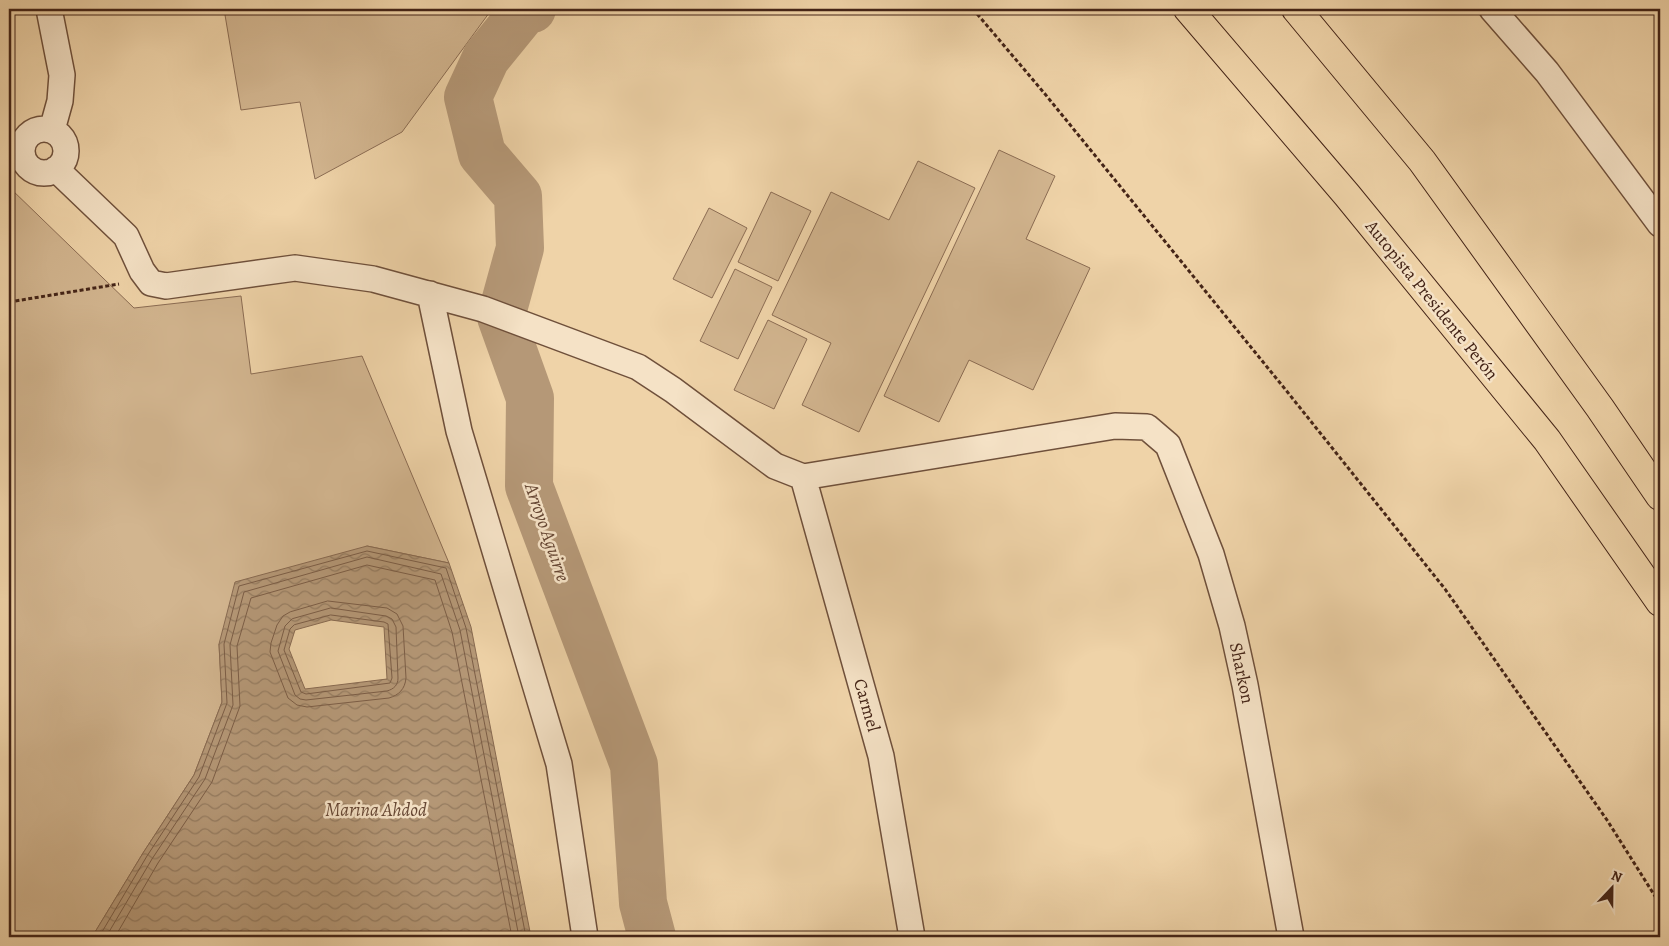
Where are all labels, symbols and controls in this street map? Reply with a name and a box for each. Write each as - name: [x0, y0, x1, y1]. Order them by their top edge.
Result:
- street label: Autopista Presidente Perón: [1359, 214, 1504, 385]
- water label: Arroyo Aguirre: [518, 479, 576, 585]
- street label: Sharkon: [1224, 640, 1260, 706]
- street label: Carmel: [848, 676, 886, 735]
- water label: Marina Ahdod: [325, 797, 427, 823]
- north arrow: [1586, 864, 1636, 914]
- text: N: [1608, 866, 1625, 887]

